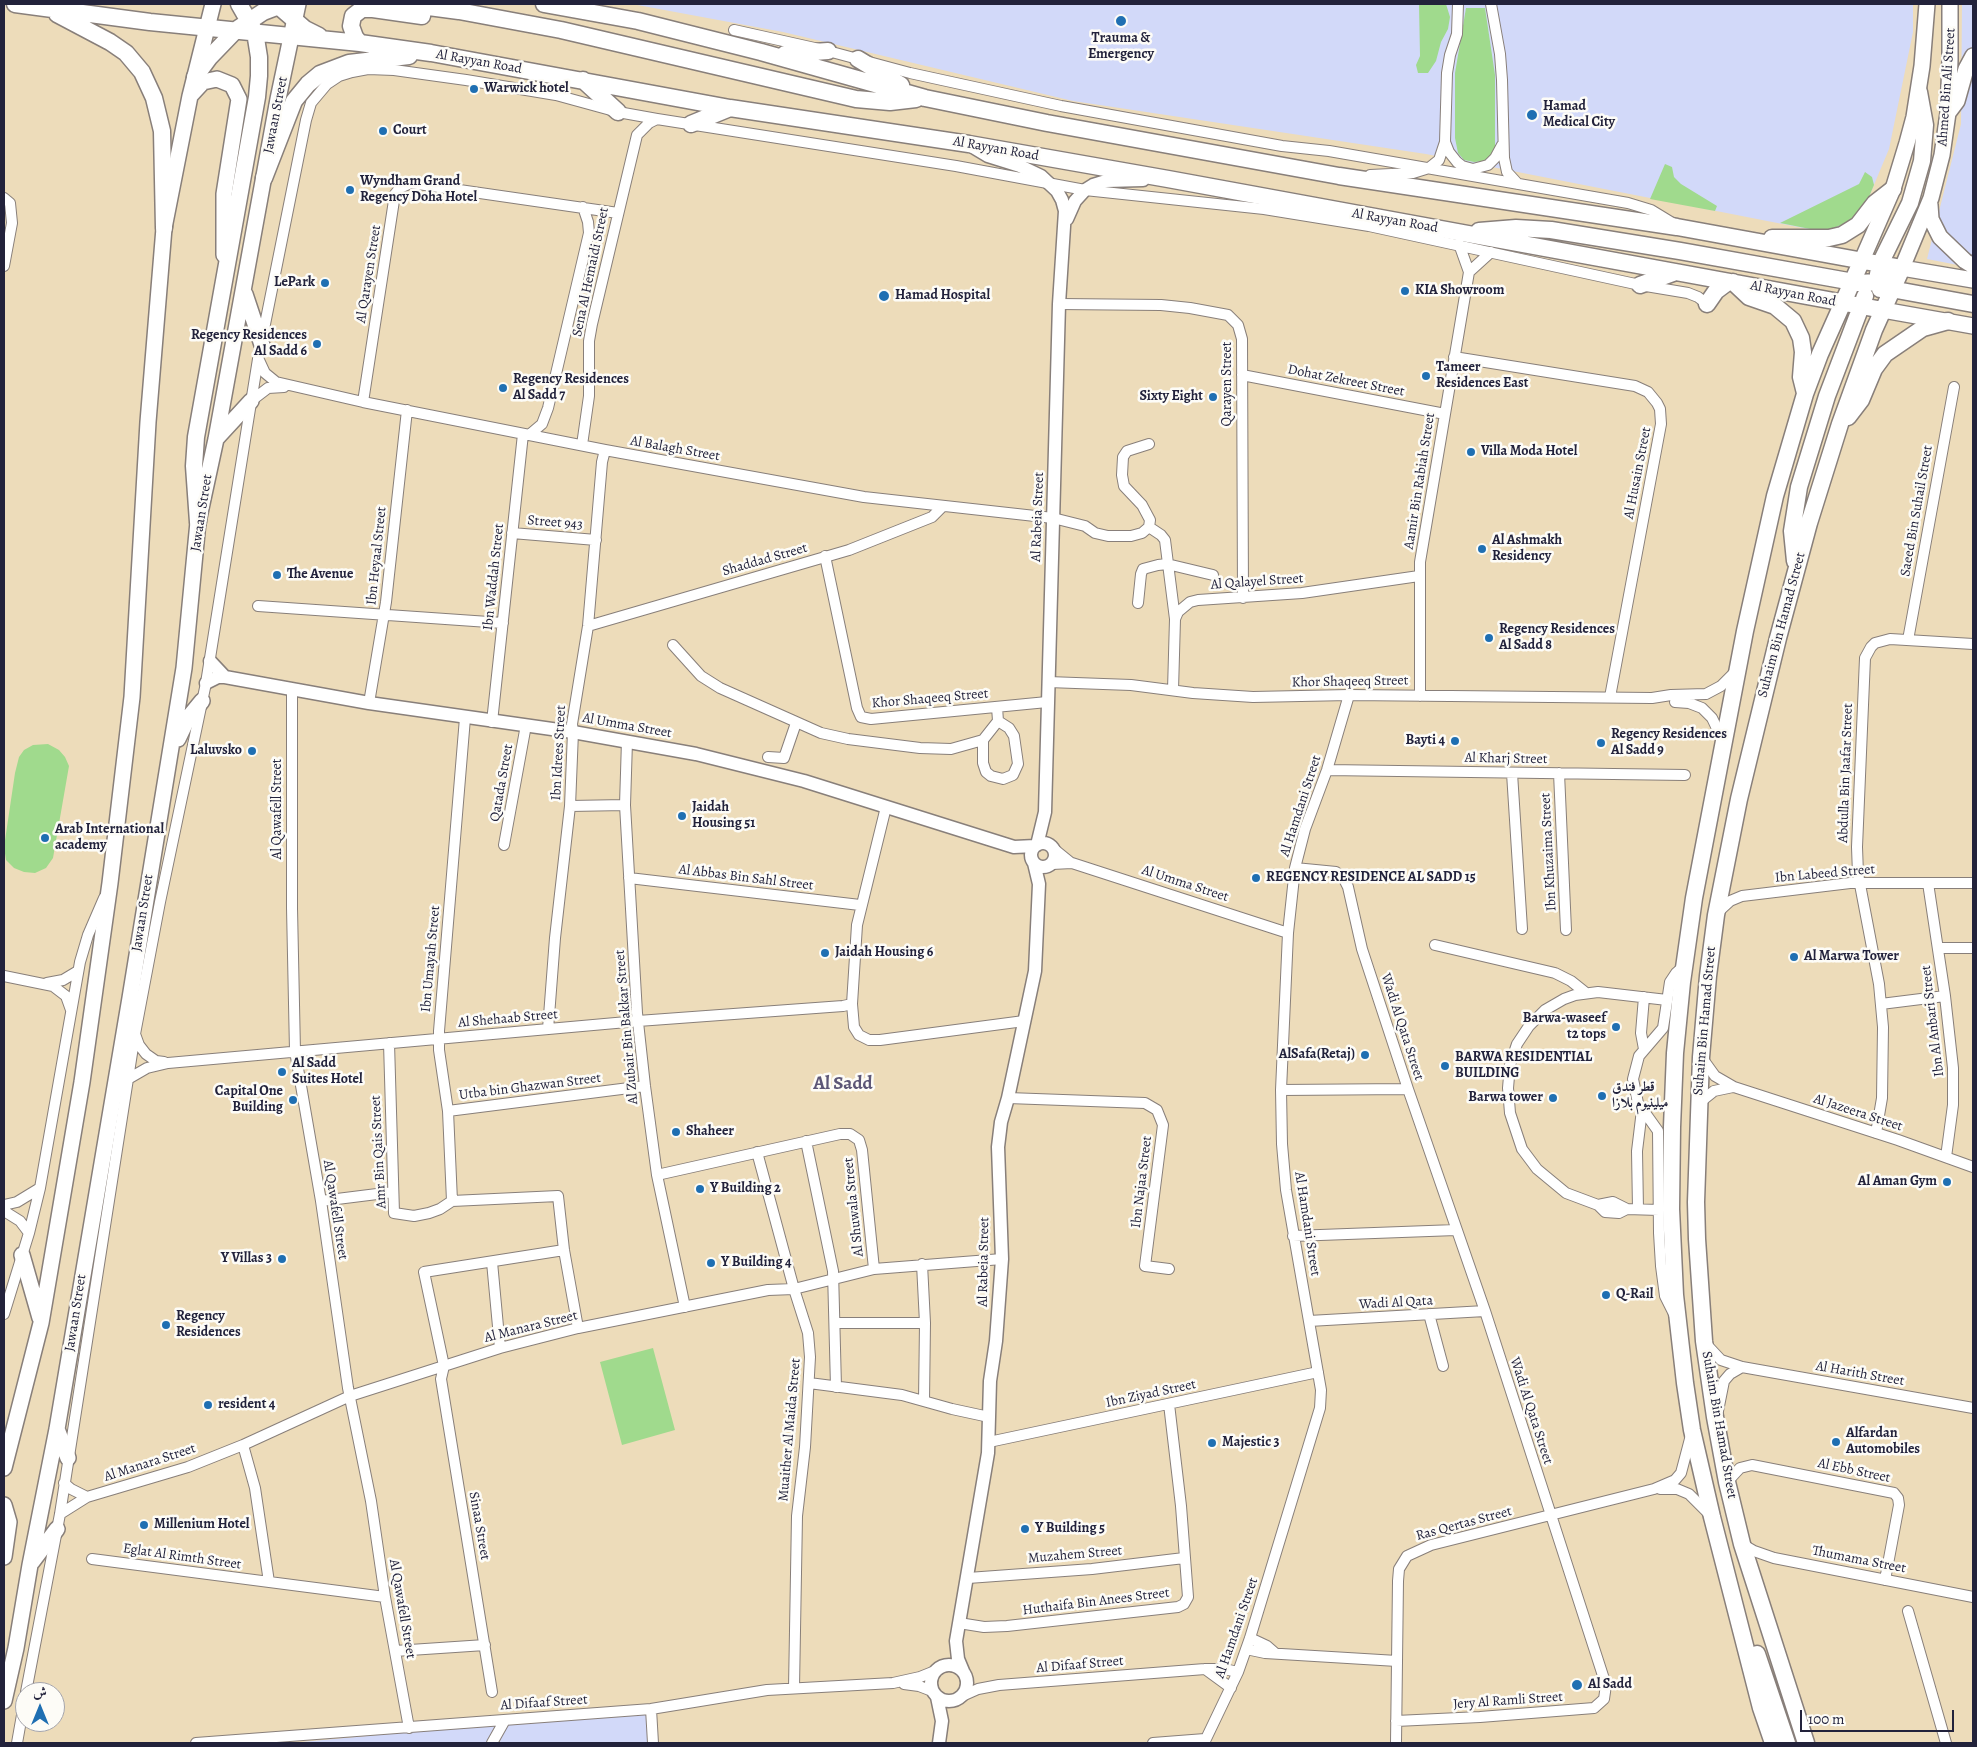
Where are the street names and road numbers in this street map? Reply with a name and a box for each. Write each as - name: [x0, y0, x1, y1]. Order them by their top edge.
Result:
- street label: Ahmed Bin Ali Street: [1934, 27, 1960, 147]
- street label: Al Rayyan Road: [435, 46, 523, 78]
- street label: Jawaan Street: [260, 75, 292, 155]
- street label: Al Rayyan Road: [952, 133, 1040, 165]
- street label: Al Rayyan Road: [1351, 205, 1439, 237]
- street label: Sena Al Hemaidi Street: [569, 206, 613, 338]
- street label: Al Qarayen Street: [353, 224, 385, 324]
- street label: Al Rayyan Road: [1749, 277, 1837, 311]
- street label: Qarayen Street: [1220, 342, 1236, 426]
- street label: Dohat Zekreet Street: [1286, 361, 1406, 401]
- street label: Aamir Bin Rabiah Street: [1401, 411, 1439, 551]
- street label: Al Husain Street: [1621, 426, 1655, 520]
- street label: Al Balagh Street: [629, 433, 721, 465]
- street label: Saeed Bin Suhail Street: [1897, 444, 1937, 578]
- street label: Al Rabeia Street: [1028, 472, 1048, 562]
- street label: Jawaan Street: [188, 473, 216, 553]
- street label: Ibn Heyaal Street: [363, 506, 391, 606]
- street label: Street 943: [527, 512, 583, 534]
- street label: Ibn Waddah Street: [480, 523, 508, 631]
- street label: Shaddad Street: [721, 540, 809, 580]
- street label: Suhaim Bin Hamad Street: [1755, 551, 1809, 699]
- street label: Al Qalayel Street: [1210, 570, 1304, 594]
- street label: Khor Shaqeeq Street: [1291, 673, 1409, 691]
- street label: Khor Shaqeeq Street: [871, 686, 989, 712]
- street label: Abdulla Bin Jaafar Street: [1835, 703, 1857, 843]
- street label: Ibn Idrees Street: [548, 705, 570, 801]
- street label: Al Umma Street: [581, 710, 673, 742]
- street label: Qatada Street: [487, 743, 517, 823]
- street label: Al Kharj Street: [1464, 750, 1548, 768]
- street label: Al Hamdani Street: [1277, 753, 1325, 859]
- street label: Al Qawafell Street: [270, 759, 286, 859]
- street label: Ibn Khuzaima Street: [1538, 792, 1560, 912]
- street label: Al Abbas Bin Sahl Street: [678, 861, 814, 895]
- street label: Ibn Labeed Street: [1774, 861, 1876, 887]
- street label: Al Umma Street: [1139, 862, 1231, 906]
- street label: Jawaan Street: [129, 873, 157, 953]
- street label: Ibn Umayah Street: [418, 905, 444, 1013]
- street label: Suhaim Bin Hamad Street: [1690, 946, 1720, 1096]
- street label: Al Zubair Bin Bakkar Street: [612, 949, 642, 1105]
- street label: Ibn Al Anbari Street: [1918, 964, 1948, 1078]
- street label: Wadi Al Qata Street: [1377, 971, 1427, 1083]
- street label: Al Shehaab Street: [457, 1006, 559, 1032]
- street label: Utba bin Ghazwan Street: [458, 1070, 602, 1104]
- street label: Al Jazeera Street: [1811, 1091, 1905, 1135]
- street label: Amr Bin Qais Street: [368, 1095, 390, 1209]
- street label: Ibn Najaa Street: [1128, 1135, 1156, 1229]
- street label: Al Shuwala Street: [840, 1157, 868, 1257]
- street label: Al Qawafell Street: [319, 1159, 351, 1261]
- street label: Al Hamdani Street: [1290, 1171, 1324, 1277]
- street label: Al Rabeia Street: [975, 1217, 993, 1307]
- street label: Jawaan Street: [62, 1273, 90, 1353]
- street label: Wadi Al Qata: [1359, 1293, 1433, 1313]
- street label: Al Manara Street: [483, 1307, 579, 1347]
- street label: Suhaim Bin Hamad Street: [1698, 1350, 1740, 1500]
- street label: Wadi Al Qata Street: [1506, 1355, 1556, 1467]
- street label: Muaither Al Maida Street: [775, 1358, 805, 1502]
- street label: Al Harith Street: [1814, 1358, 1906, 1390]
- street label: Ibn Ziyad Street: [1104, 1376, 1198, 1412]
- street label: Al Manara Street: [102, 1440, 198, 1486]
- street label: Al Ebb Street: [1816, 1455, 1892, 1487]
- street label: Sinaa Street: [465, 1490, 493, 1562]
- street label: Ras Qertas Street: [1414, 1503, 1514, 1545]
- street label: Eglat Al Rimth Street: [122, 1540, 242, 1574]
- street label: Muzahem Street: [1027, 1543, 1123, 1567]
- street label: Thumama Street: [1811, 1543, 1907, 1577]
- street label: Al Qawafell Street: [385, 1558, 419, 1660]
- street label: Al Hamdani Street: [1212, 1575, 1262, 1681]
- street label: Huthaifa Bin Anees Street: [1022, 1585, 1170, 1619]
- street label: Al Difaaf Street: [1036, 1653, 1124, 1677]
- street label: Jery Al Ramli Street: [1453, 1689, 1563, 1713]
- street label: Al Difaaf Street: [500, 1692, 588, 1714]

